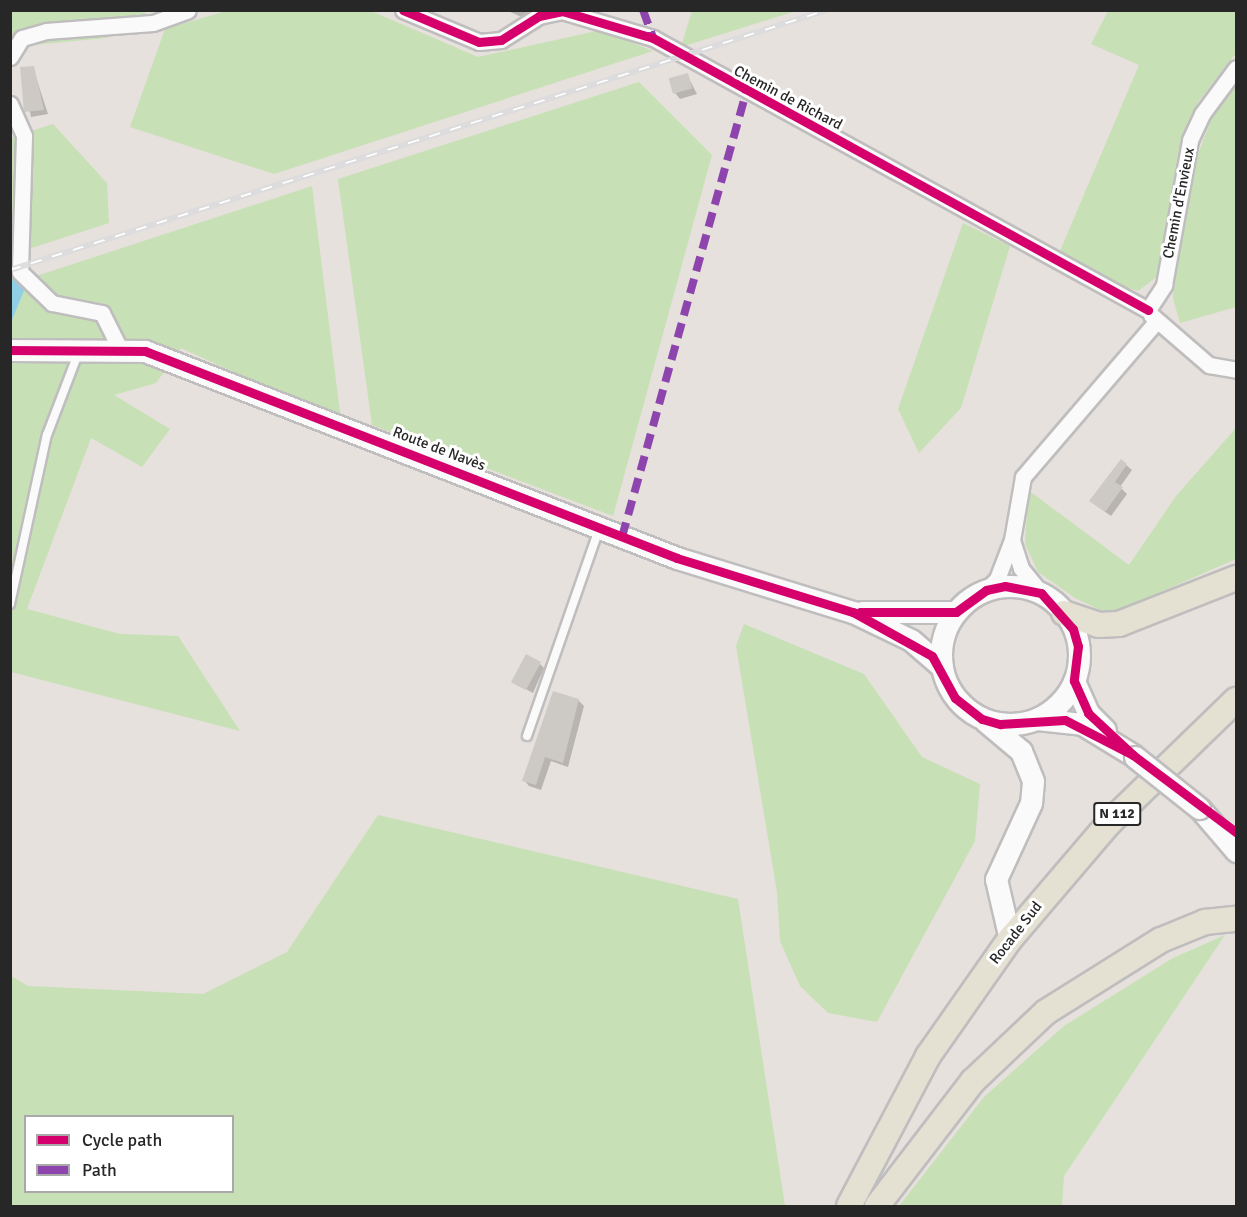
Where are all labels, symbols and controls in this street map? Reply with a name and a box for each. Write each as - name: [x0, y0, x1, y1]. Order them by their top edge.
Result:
- street label: Chemin de Richard: [731, 62, 845, 134]
- street label: Chemin d'Envieux: [1159, 146, 1199, 260]
- street label: Route de Navès: [390, 423, 488, 475]
- road number: N 112: [1093, 803, 1141, 825]
- street label: Rocade Sud: [986, 898, 1046, 968]
- legend: [24, 1115, 234, 1193]
- text: Cycle path: [82, 1129, 162, 1151]
- text: Path: [82, 1159, 117, 1181]

